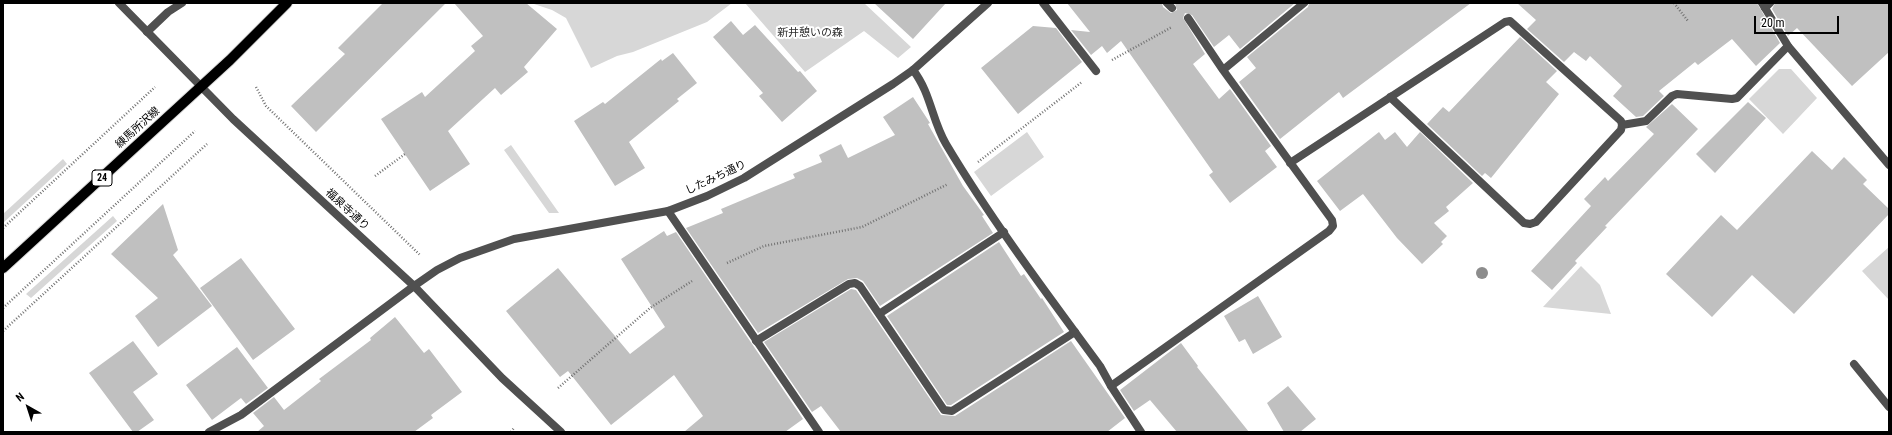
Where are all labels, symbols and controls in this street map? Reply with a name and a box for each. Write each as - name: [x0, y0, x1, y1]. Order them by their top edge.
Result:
- scale bar: [1756, 8, 1841, 34]
- text: 20 m: [1761, 16, 1785, 30]
- park label: 新井憩いの森: [777, 26, 843, 40]
- street label: 練馬所沢線: [113, 105, 163, 151]
- street label: したみち通り: [683, 158, 749, 198]
- road number: 24: [92, 170, 112, 186]
- street label: 福泉寺通り: [322, 186, 372, 234]
- north arrow: [8, 387, 48, 427]
- text: N: [13, 390, 27, 404]

